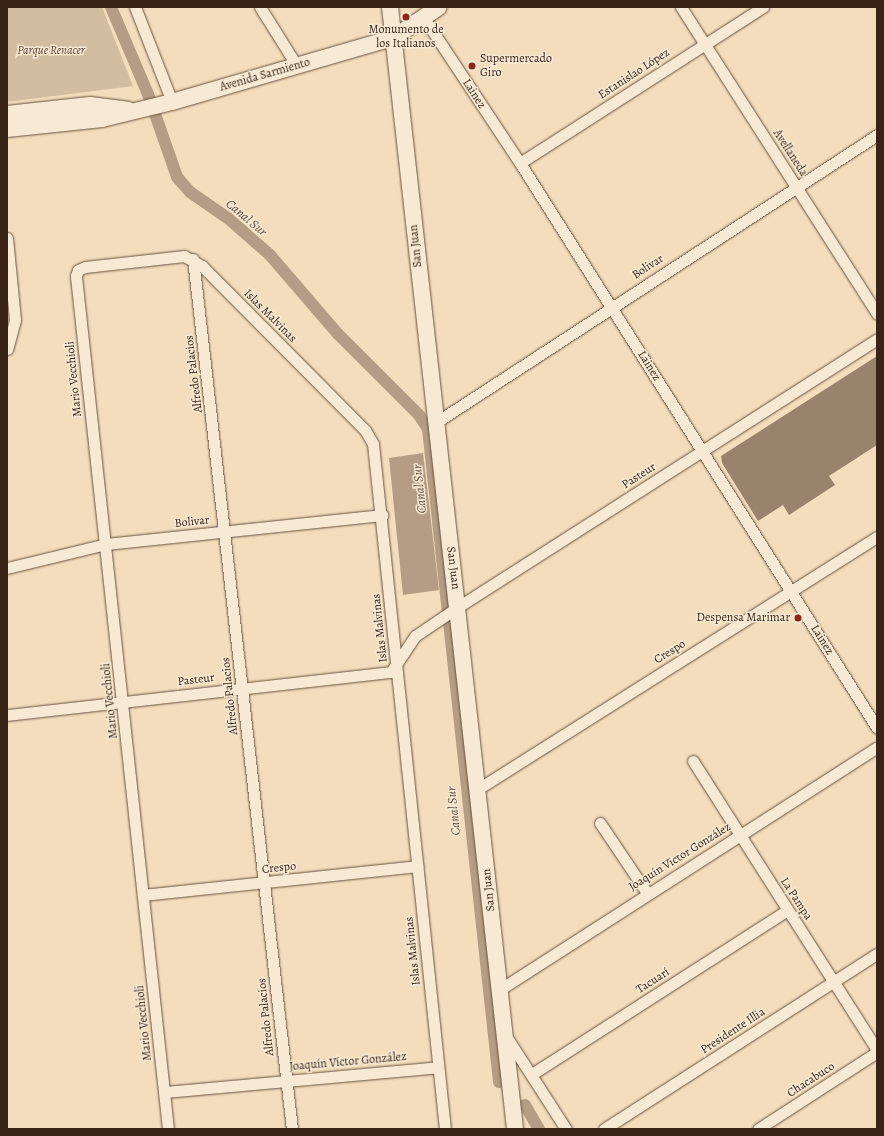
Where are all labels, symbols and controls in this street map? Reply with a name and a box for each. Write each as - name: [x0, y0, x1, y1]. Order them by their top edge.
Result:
- marker: Monumento de los Italianos: [401, 12, 411, 22]
- place label: Monumento de los Italianos: [368, 23, 444, 51]
- park label: Parque Renacer: [17, 44, 85, 58]
- street label: Estanislao López: [596, 46, 672, 102]
- place label: Supermercado Giro: [480, 52, 552, 80]
- street label: Avenida Sarmiento: [218, 55, 312, 95]
- marker: Supermercado Giro: [467, 61, 477, 71]
- street label: Lainez: [459, 76, 489, 112]
- street label: Avellaneda: [770, 127, 810, 179]
- water label: Canal Sur: [222, 196, 270, 240]
- street label: San Juan: [407, 224, 425, 268]
- street label: Bolivar: [630, 252, 666, 282]
- street label: Islas Malvinas: [241, 287, 299, 345]
- street label: Alfredo Palacios: [182, 334, 206, 414]
- street label: Mario Vecchioli: [63, 341, 85, 417]
- street label: Lainez: [634, 348, 664, 384]
- street label: Pasteur: [619, 460, 659, 492]
- water label: Canal Sur: [410, 464, 430, 514]
- street label: Bolivar: [174, 513, 210, 531]
- street label: San Juan: [443, 546, 463, 590]
- street label: Islas Malvinas: [369, 593, 391, 663]
- place label: Despensa Marimar: [696, 611, 790, 625]
- marker: Despensa Marimar: [793, 613, 803, 623]
- street label: Lainez: [807, 622, 837, 658]
- street label: Crespo: [652, 637, 688, 667]
- street label: Alfredo Palacios: [219, 656, 241, 736]
- street label: Mario Vecchioli: [99, 663, 121, 739]
- street label: Pasteur: [177, 671, 215, 689]
- water label: Canal Sur: [444, 786, 464, 836]
- street label: Joaquín Víctor González: [626, 820, 734, 894]
- street label: Crespo: [261, 859, 297, 877]
- street label: San Juan: [480, 868, 498, 912]
- street label: La Pampa: [777, 875, 815, 923]
- street label: Islas Malvinas: [402, 916, 424, 986]
- street label: Tacuarí: [634, 965, 672, 997]
- street label: Alfredo Palacios: [255, 977, 277, 1057]
- street label: Mario Vecchioli: [133, 985, 155, 1061]
- street label: Presidente Illia: [698, 1005, 768, 1057]
- street label: Joaquín Víctor González: [289, 1050, 407, 1074]
- street label: Chacabuco: [785, 1059, 837, 1101]

